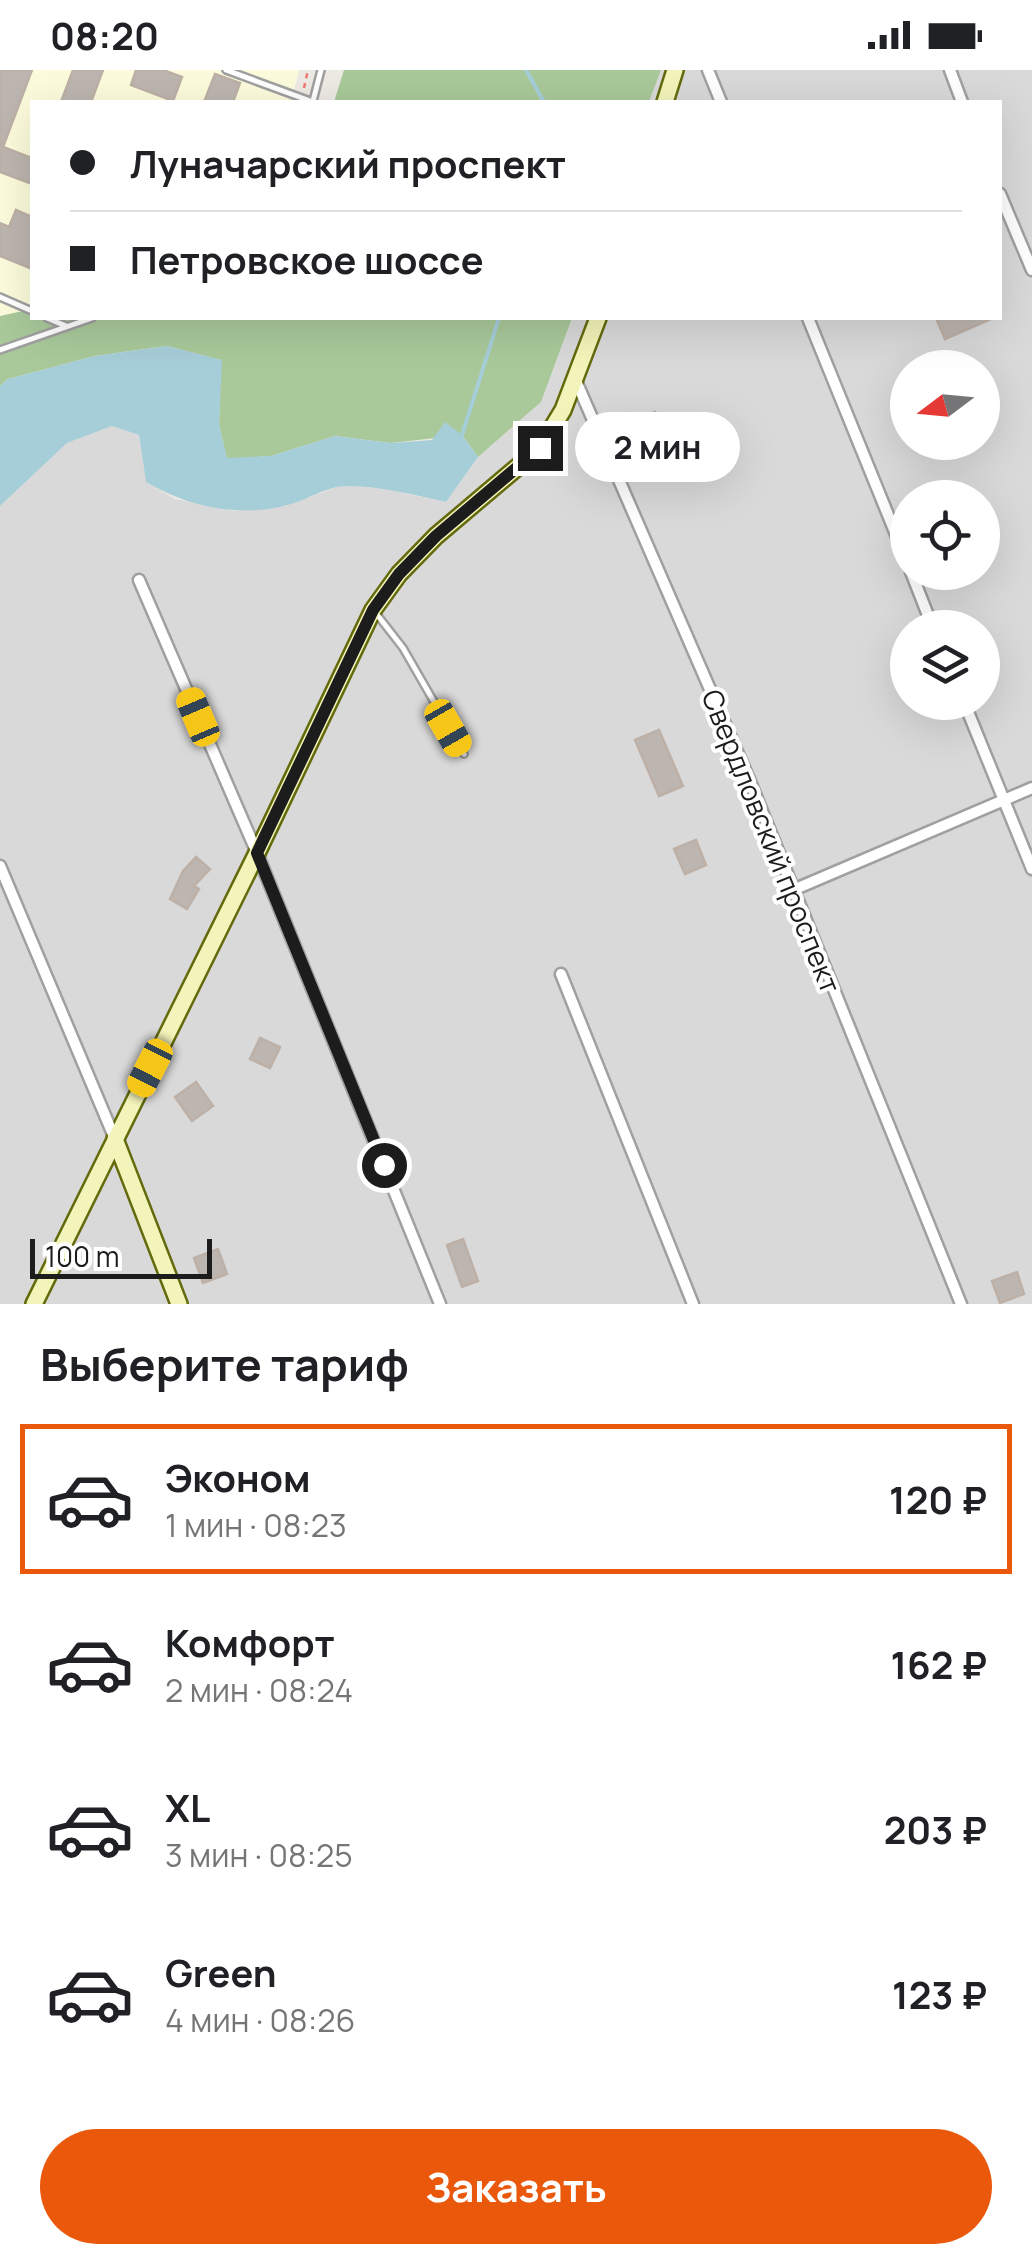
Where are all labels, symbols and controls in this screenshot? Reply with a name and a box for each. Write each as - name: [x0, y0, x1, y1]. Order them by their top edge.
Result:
- text: 08:20: [50, 9, 159, 61]
- text: Луначарский проспект: [130, 137, 566, 189]
- text: Петровское шоссе: [130, 233, 484, 285]
- north arrow: [890, 350, 1000, 460]
- map controls: [890, 350, 1000, 720]
- callout: 2 мин: [575, 413, 740, 483]
- text: 2 мин: [613, 425, 702, 469]
- route end: [518, 426, 563, 471]
- button: locate: [890, 480, 1000, 590]
- button: layers: [890, 610, 1000, 720]
- car: [172, 684, 224, 750]
- street label: Свердловский проспект: [694, 684, 850, 998]
- car: [420, 695, 476, 761]
- car: [123, 1034, 177, 1102]
- route start: [362, 1143, 407, 1188]
- scale bar: [30, 1234, 212, 1278]
- text: 100 m: [45, 1237, 119, 1275]
- text: Выберите тариф: [40, 1333, 409, 1395]
- text: Эконом: [165, 1451, 311, 1503]
- icon: car: [45, 1454, 135, 1544]
- text: 120 ₽: [889, 1473, 987, 1525]
- text: 1 мин · 08:23: [165, 1503, 347, 1547]
- text: Комфорт: [165, 1616, 335, 1668]
- icon: car: [45, 1619, 135, 1709]
- text: 162 ₽: [890, 1638, 987, 1690]
- text: 2 мин · 08:24: [165, 1668, 353, 1712]
- text: XL: [165, 1781, 210, 1833]
- icon: car: [45, 1784, 135, 1874]
- text: 203 ₽: [884, 1803, 987, 1855]
- text: 3 мин · 08:25: [165, 1833, 353, 1877]
- text: Green: [165, 1946, 277, 1998]
- icon: car: [45, 1949, 135, 2039]
- text: 123 ₽: [892, 1968, 987, 2020]
- text: 4 мин · 08:26: [165, 1998, 355, 2042]
- button: Заказать: [40, 2129, 992, 2244]

